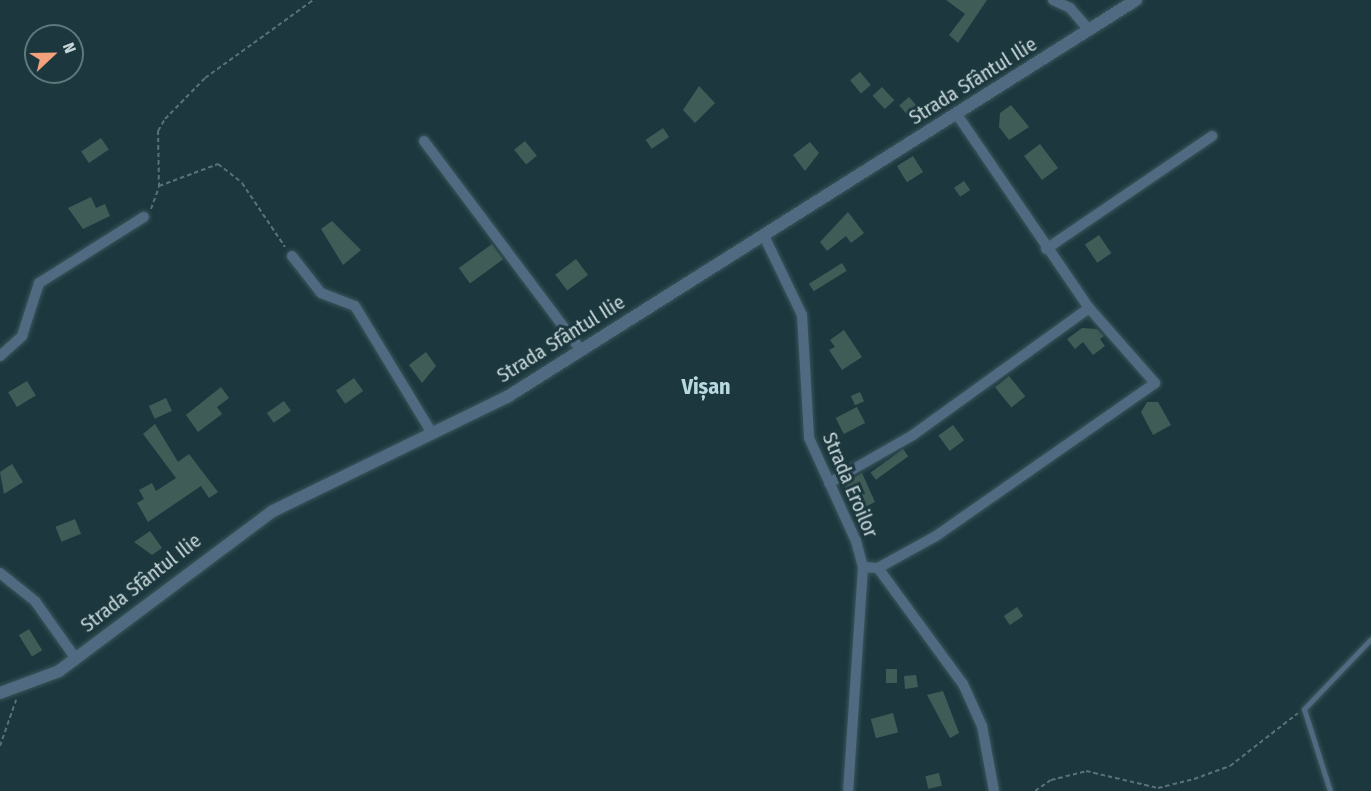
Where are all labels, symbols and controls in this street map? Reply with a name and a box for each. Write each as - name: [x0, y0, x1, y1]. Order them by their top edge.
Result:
- north arrow: [24, 24, 84, 84]
- street label: Strada Sfântul Ilie: [905, 32, 1041, 130]
- text: N: [59, 40, 80, 56]
- street label: Strada Sfântul Ilie: [493, 290, 629, 388]
- district label: Vișan: [681, 374, 731, 400]
- street label: Strada Eroilor: [817, 429, 883, 541]
- street label: Strada Sfântul Ilie: [76, 529, 206, 637]

